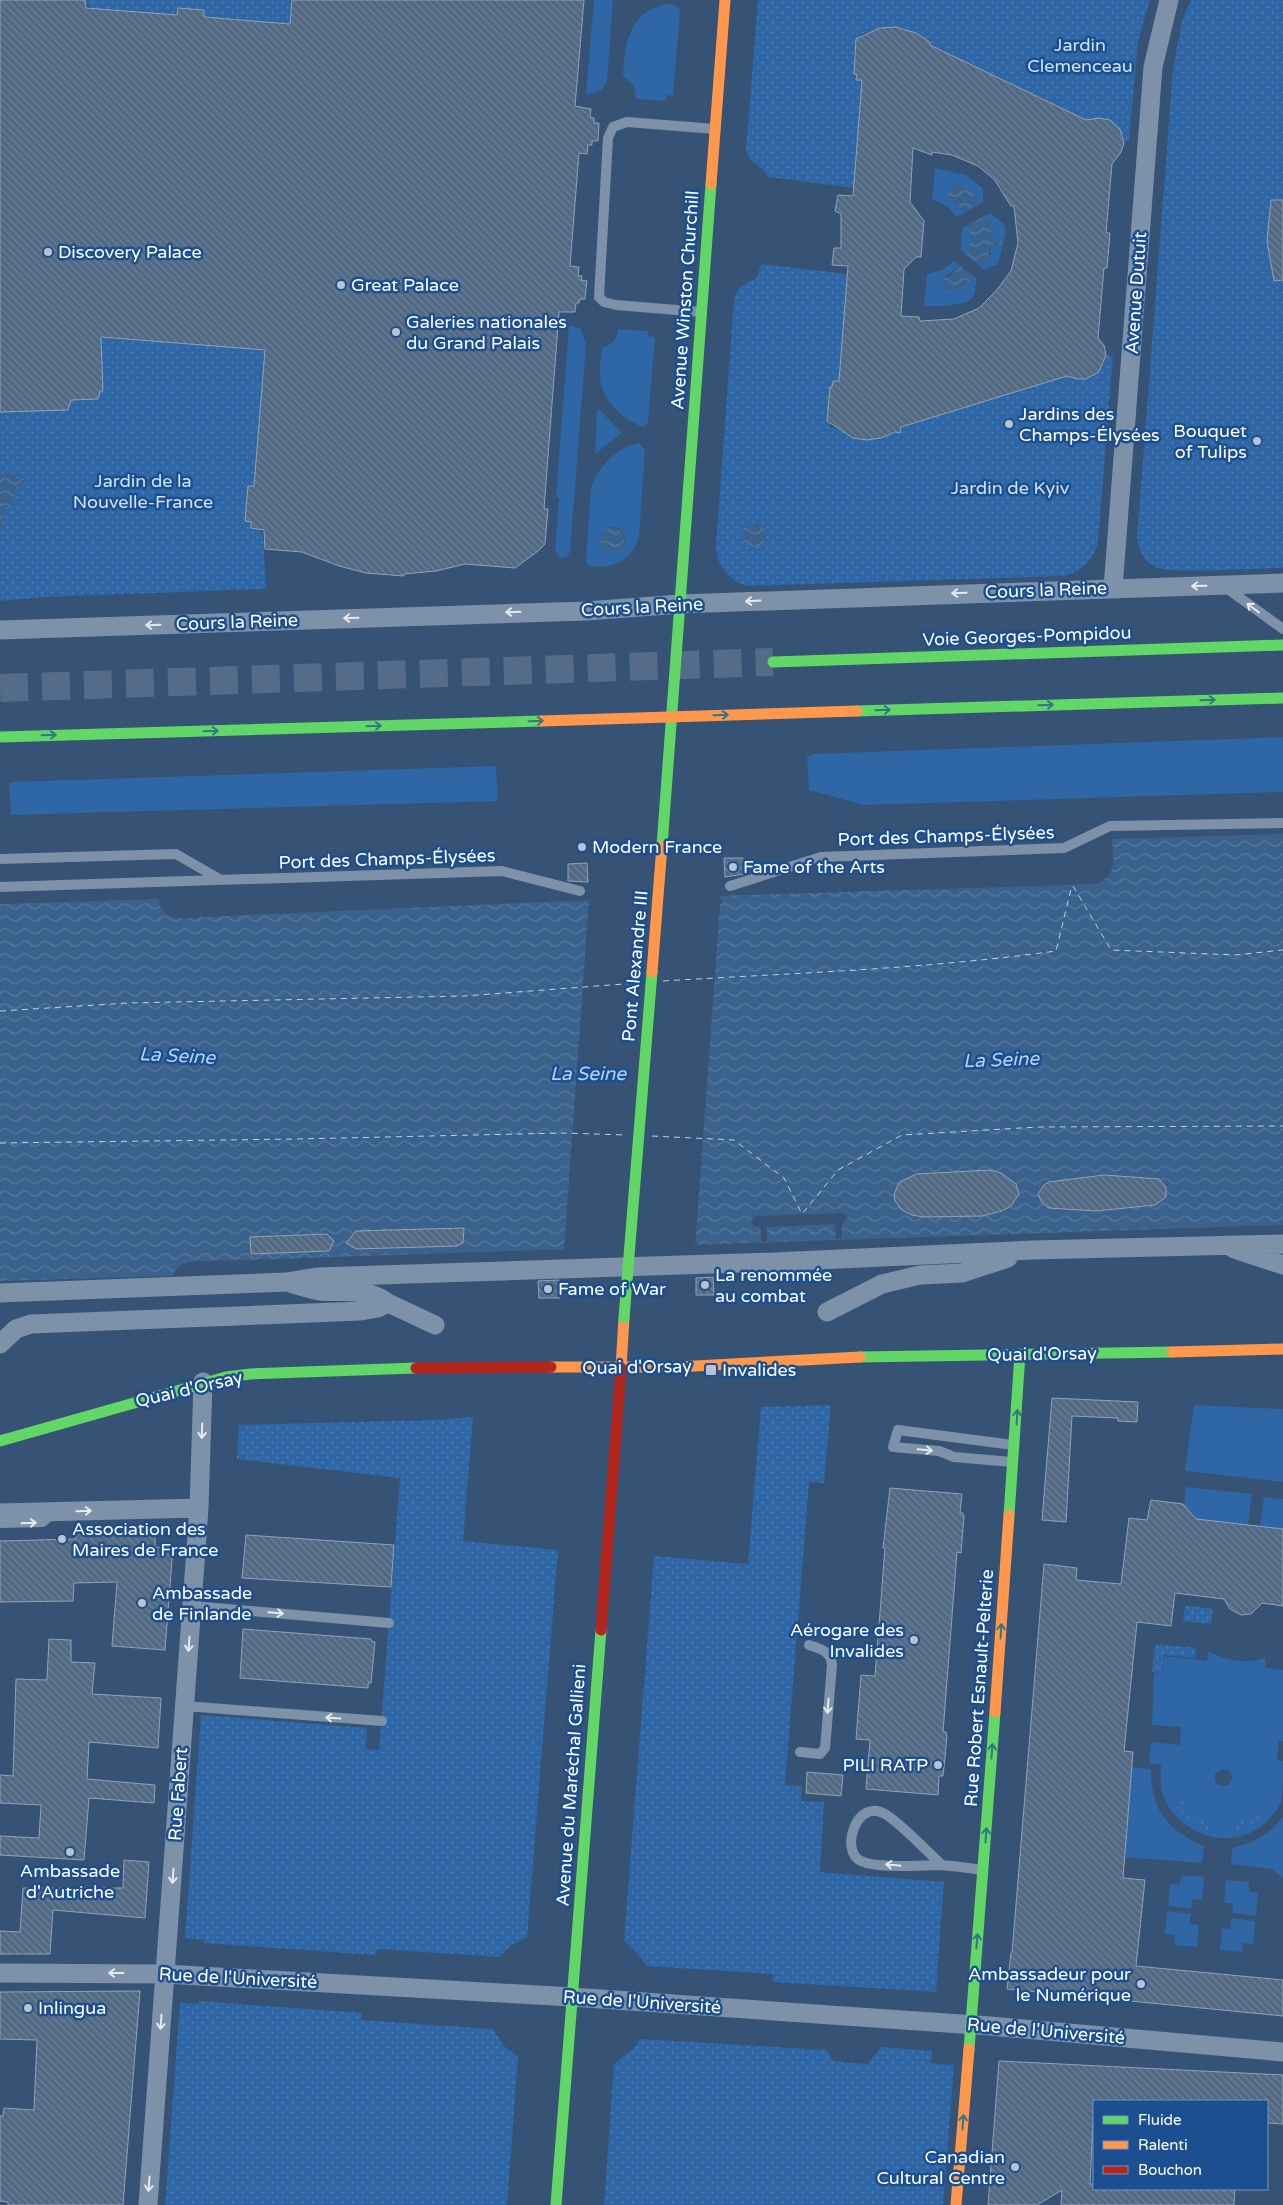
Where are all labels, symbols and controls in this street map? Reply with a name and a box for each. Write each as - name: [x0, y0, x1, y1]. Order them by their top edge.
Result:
- park label: Jardin Clemenceau: [1027, 34, 1133, 77]
- street label: Avenue Winston Churchill: [666, 190, 704, 410]
- street label: Avenue Dutuit: [1121, 231, 1151, 355]
- place label: Discovery Palace: [58, 241, 202, 263]
- marker: Discovery Palace: [42, 246, 54, 258]
- place label: Great Palace: [351, 274, 459, 296]
- marker: Great Palace: [335, 279, 347, 291]
- place label: Galeries nationales du Grand Palais: [406, 311, 567, 354]
- marker: Galeries nationales du Grand Palais: [390, 326, 402, 338]
- place label: Jardins des Champs-Élysées: [1019, 403, 1160, 446]
- marker: Jardins des Champs-Élysées: [1003, 418, 1015, 430]
- place label: Bouquet of Tulips: [1173, 420, 1247, 463]
- marker: Bouquet of Tulips: [1251, 435, 1263, 447]
- park label: Jardin de la Nouvelle-France: [73, 470, 213, 513]
- park label: Jardin de Kyiv: [951, 477, 1070, 499]
- street label: Cours la Reine: [985, 577, 1107, 603]
- one-way arrow: [1192, 581, 1208, 591]
- one-way arrow: [952, 589, 968, 598]
- street label: Cours la Reine: [580, 593, 704, 621]
- one-way arrow: [746, 597, 762, 606]
- one-way arrow: [1247, 602, 1260, 613]
- one-way arrow: [505, 608, 521, 617]
- street label: Cours la Reine: [176, 609, 298, 635]
- one-way arrow: [343, 613, 360, 623]
- one-way arrow: [146, 620, 162, 630]
- street label: Voie Georges-Pompidou: [922, 621, 1132, 651]
- one-way arrow: [1200, 695, 1216, 705]
- one-way arrow: [1037, 700, 1053, 710]
- one-way arrow: [874, 705, 891, 715]
- one-way arrow: [712, 711, 728, 720]
- one-way arrow: [528, 717, 544, 726]
- one-way arrow: [365, 721, 381, 731]
- one-way arrow: [203, 726, 219, 735]
- one-way arrow: [40, 730, 56, 740]
- street label: Port des Champs-Élysées: [837, 821, 1055, 851]
- place label: Modern France: [592, 836, 722, 858]
- marker: Modern France: [576, 841, 588, 853]
- street label: Port des Champs-Élysées: [278, 844, 496, 874]
- place label: Fame of the Arts: [743, 856, 885, 878]
- marker: Fame of the Arts: [727, 861, 739, 873]
- street label: Pont Alexandre III: [617, 889, 653, 1043]
- water label: La Seine: [138, 1043, 217, 1069]
- water label: La Seine: [963, 1048, 1041, 1072]
- water label: La Seine: [550, 1063, 627, 1085]
- place label: La renommée au combat: [715, 1264, 832, 1307]
- place label: Fame of War: [558, 1278, 666, 1300]
- marker: La renommée au combat: [699, 1279, 711, 1291]
- marker: Fame of War: [542, 1283, 554, 1295]
- street label: Quai d'Orsay: [987, 1342, 1097, 1366]
- street label: Quai d'Orsay: [582, 1355, 692, 1379]
- place label: Invalides: [722, 1359, 796, 1381]
- marker: Invalides: [704, 1363, 718, 1377]
- street label: Quai d'Orsay: [133, 1366, 245, 1412]
- one-way arrow: [1012, 1409, 1021, 1425]
- one-way arrow: [197, 1422, 207, 1439]
- one-way arrow: [917, 1445, 933, 1454]
- one-way arrow: [75, 1506, 91, 1516]
- one-way arrow: [21, 1518, 37, 1527]
- place label: Association des Maires de France: [72, 1518, 218, 1561]
- marker: Association des Maires de France: [56, 1533, 68, 1545]
- street label: Rue Robert Esnault-Pelterie: [960, 1568, 998, 1808]
- place label: Ambassade de Finlande: [152, 1582, 252, 1625]
- marker: Ambassade de Finlande: [136, 1597, 148, 1609]
- one-way arrow: [267, 1608, 283, 1618]
- place label: Aérogare des Invalides: [790, 1619, 904, 1662]
- one-way arrow: [996, 1624, 1005, 1640]
- marker: Aérogare des Invalides: [908, 1634, 920, 1646]
- one-way arrow: [185, 1635, 194, 1651]
- street label: Avenue du Maréchal Gallieni: [552, 1663, 590, 1907]
- one-way arrow: [824, 1698, 833, 1714]
- one-way arrow: [325, 1713, 341, 1722]
- one-way arrow: [988, 1743, 997, 1759]
- street label: Rue Fabert: [164, 1746, 192, 1841]
- place label: PILI RATP: [842, 1754, 928, 1776]
- marker: PILI RATP: [932, 1759, 944, 1771]
- one-way arrow: [981, 1827, 991, 1843]
- marker: Ambassade d'Autriche: [64, 1846, 76, 1858]
- place label: Ambassade d'Autriche: [20, 1860, 120, 1903]
- one-way arrow: [885, 1860, 901, 1870]
- one-way arrow: [168, 1867, 177, 1883]
- one-way arrow: [973, 1934, 982, 1950]
- street label: Rue de l'Université: [158, 1963, 318, 1993]
- place label: Ambassadeur pour le Numérique: [968, 1963, 1131, 2006]
- one-way arrow: [109, 1968, 125, 1978]
- marker: Ambassadeur pour le Numérique: [1135, 1978, 1147, 1990]
- street label: Rue de l'Université: [562, 1985, 722, 2019]
- place label: Inlingua: [38, 1997, 106, 2019]
- marker: Inlingua: [22, 2002, 34, 2014]
- street label: Rue de l'Université: [966, 2013, 1126, 2049]
- one-way arrow: [157, 2014, 166, 2030]
- legend: [1093, 2100, 1268, 2190]
- text: Fluide: [1138, 2111, 1182, 2129]
- one-way arrow: [958, 2114, 967, 2130]
- text: Ralenti: [1138, 2136, 1188, 2154]
- place label: Canadian Cultural Centre: [876, 2146, 1005, 2189]
- marker: Canadian Cultural Centre: [1009, 2161, 1021, 2173]
- text: Bouchon: [1138, 2161, 1202, 2179]
- one-way arrow: [144, 2176, 154, 2192]

